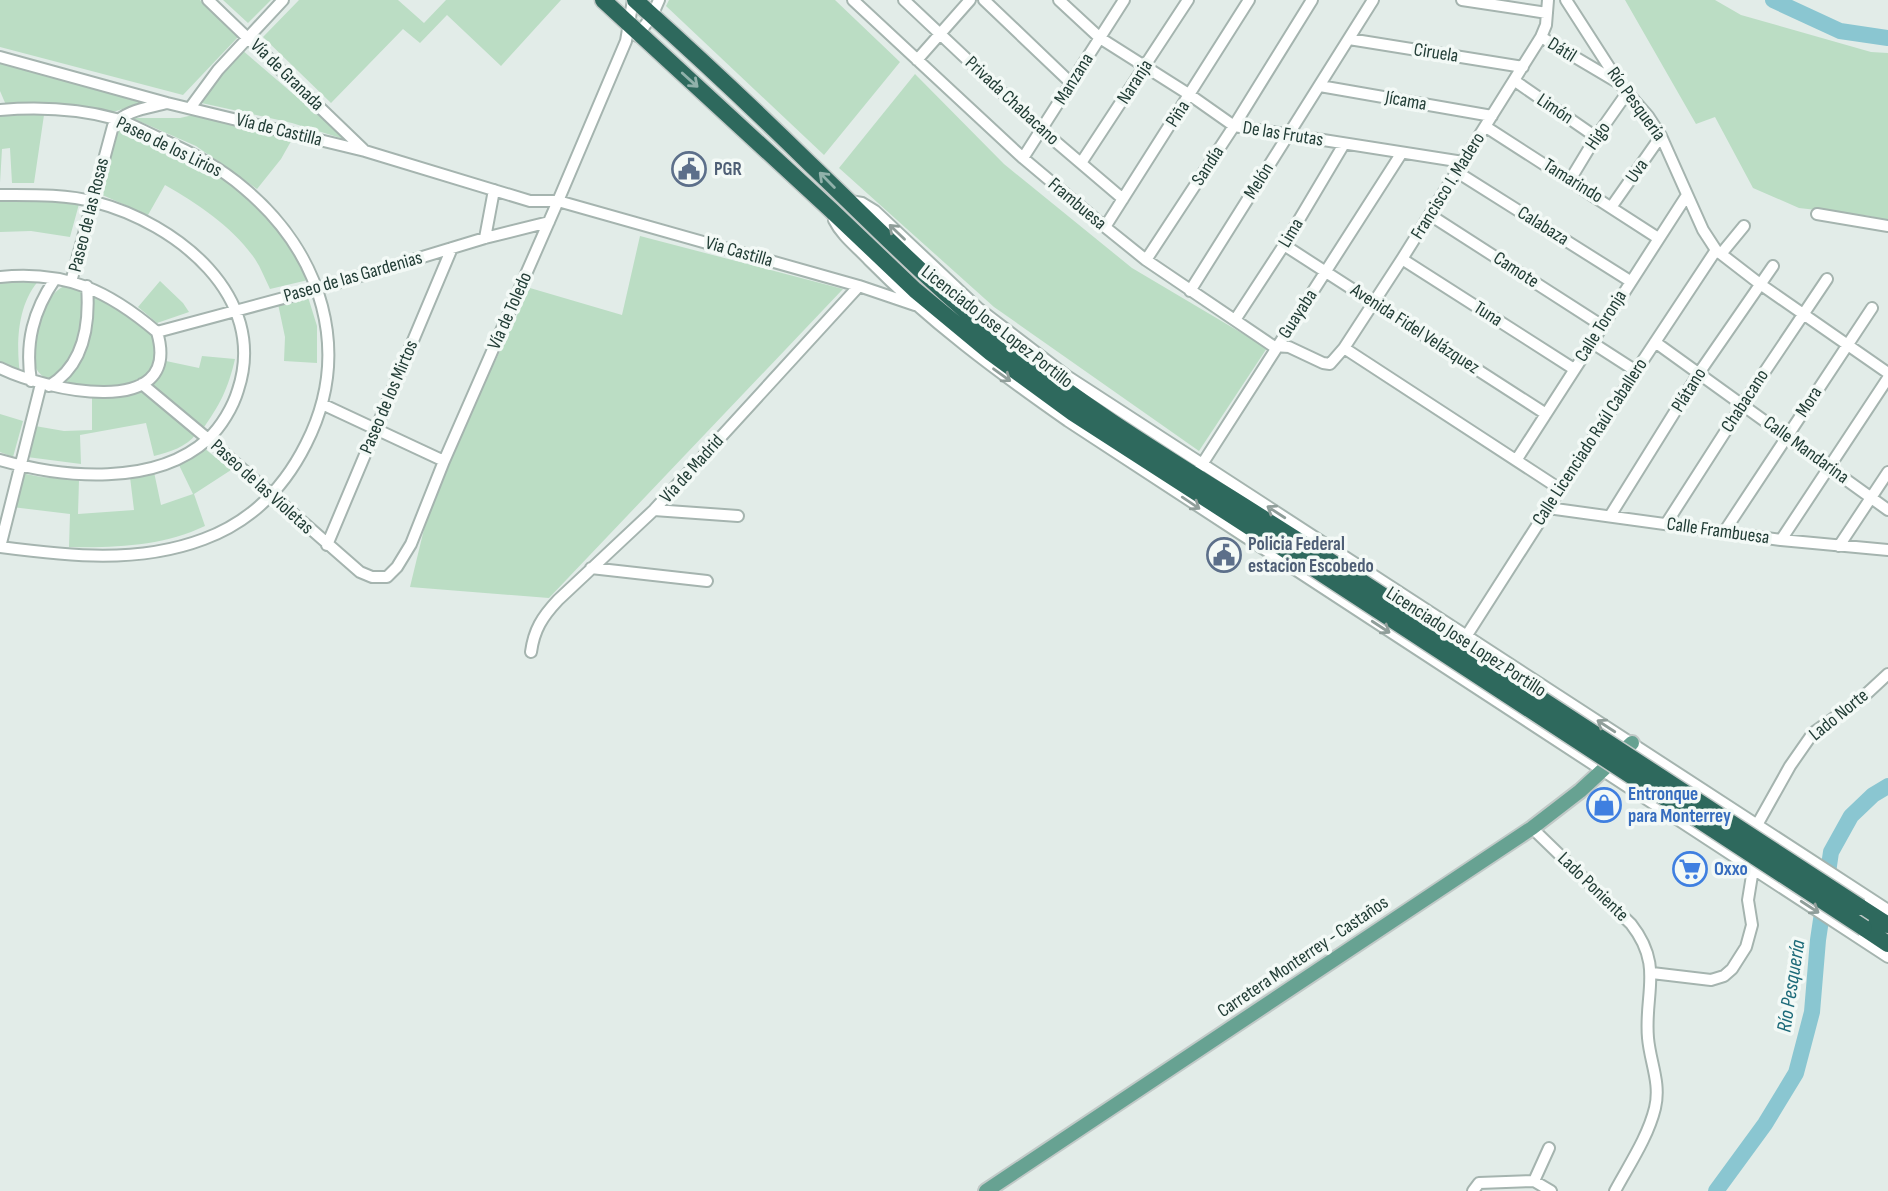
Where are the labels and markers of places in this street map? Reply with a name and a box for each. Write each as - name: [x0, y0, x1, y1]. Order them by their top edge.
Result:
- public building icon: PGR: [670, 150, 708, 188]
- place label: PGR: [714, 158, 742, 181]
- place label: Policia Federal estacion Escobedo: [1248, 533, 1374, 578]
- public building icon: Policia Federal estacion Escobedo: [1205, 536, 1243, 574]
- place label: Entronque para Monterrey: [1628, 783, 1731, 828]
- shop icon: Entronque para Monterrey: [1585, 786, 1623, 824]
- supermarket icon: Oxxo: [1671, 850, 1709, 888]
- place label: Oxxo: [1714, 858, 1748, 881]

